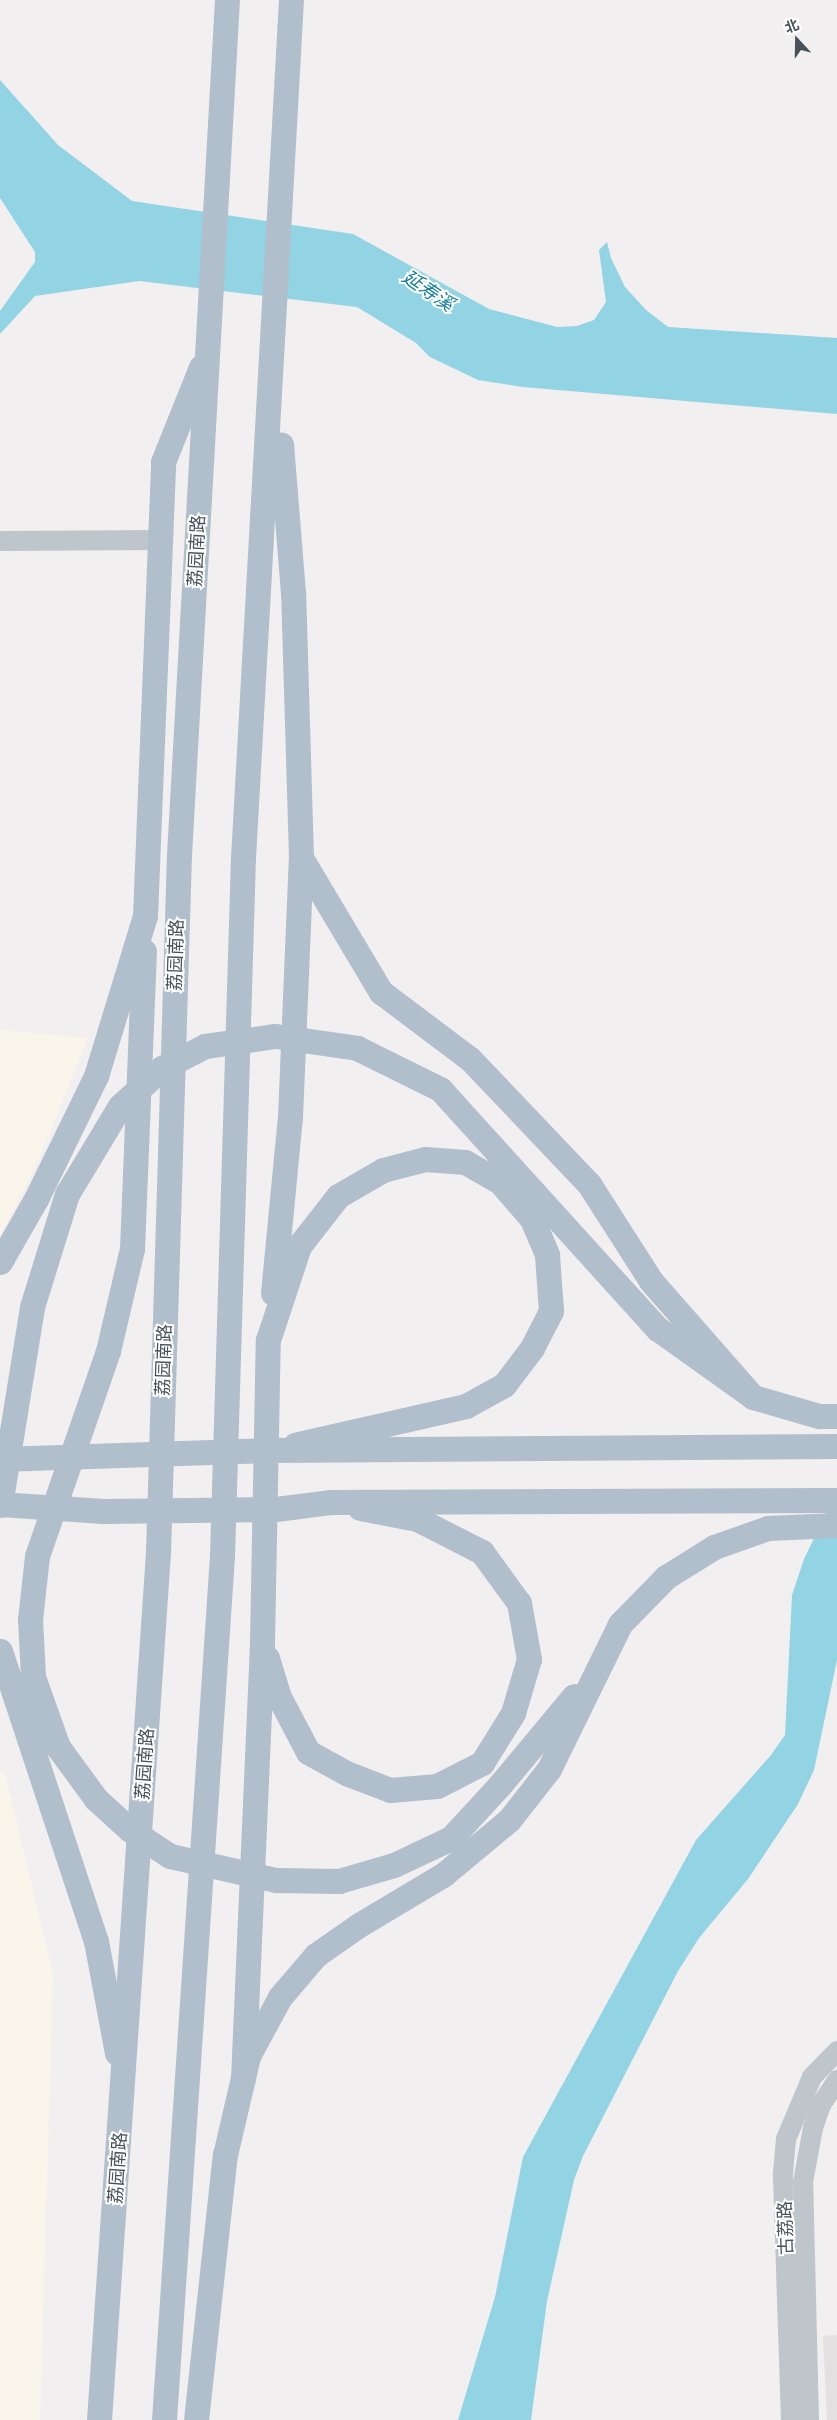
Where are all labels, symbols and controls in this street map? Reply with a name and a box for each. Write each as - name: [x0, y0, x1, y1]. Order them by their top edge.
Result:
- north arrow: [772, 15, 822, 65]
- text: 北: [782, 15, 801, 37]
- water label: 延寿溪: [398, 266, 458, 316]
- street label: 荔园南路: [184, 514, 210, 588]
- street label: 荔园南路: [164, 919, 188, 991]
- street label: 荔园南路: [152, 1324, 176, 1396]
- street label: 荔园南路: [132, 1727, 158, 1801]
- street label: 荔园南路: [105, 2131, 131, 2205]
- street label: 古荔路: [774, 2201, 798, 2255]

